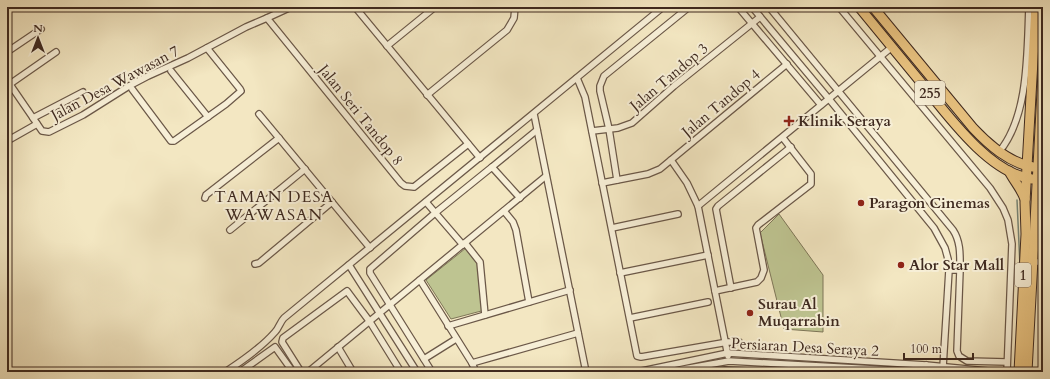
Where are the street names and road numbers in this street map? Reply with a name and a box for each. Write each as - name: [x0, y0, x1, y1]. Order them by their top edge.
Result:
- street label: Jalan Tandop 3: [624, 38, 712, 117]
- street label: Jalan Desa Wawasan 7: [46, 41, 183, 126]
- street label: Jalan Seri Tandop 8: [313, 59, 408, 170]
- street label: Jalan Tandop 4: [676, 64, 765, 143]
- road number: 255: [915, 81, 945, 105]
- road number: 1: [1015, 263, 1031, 287]
- street label: Persiaran Desa Seraya 2: [730, 333, 880, 361]

